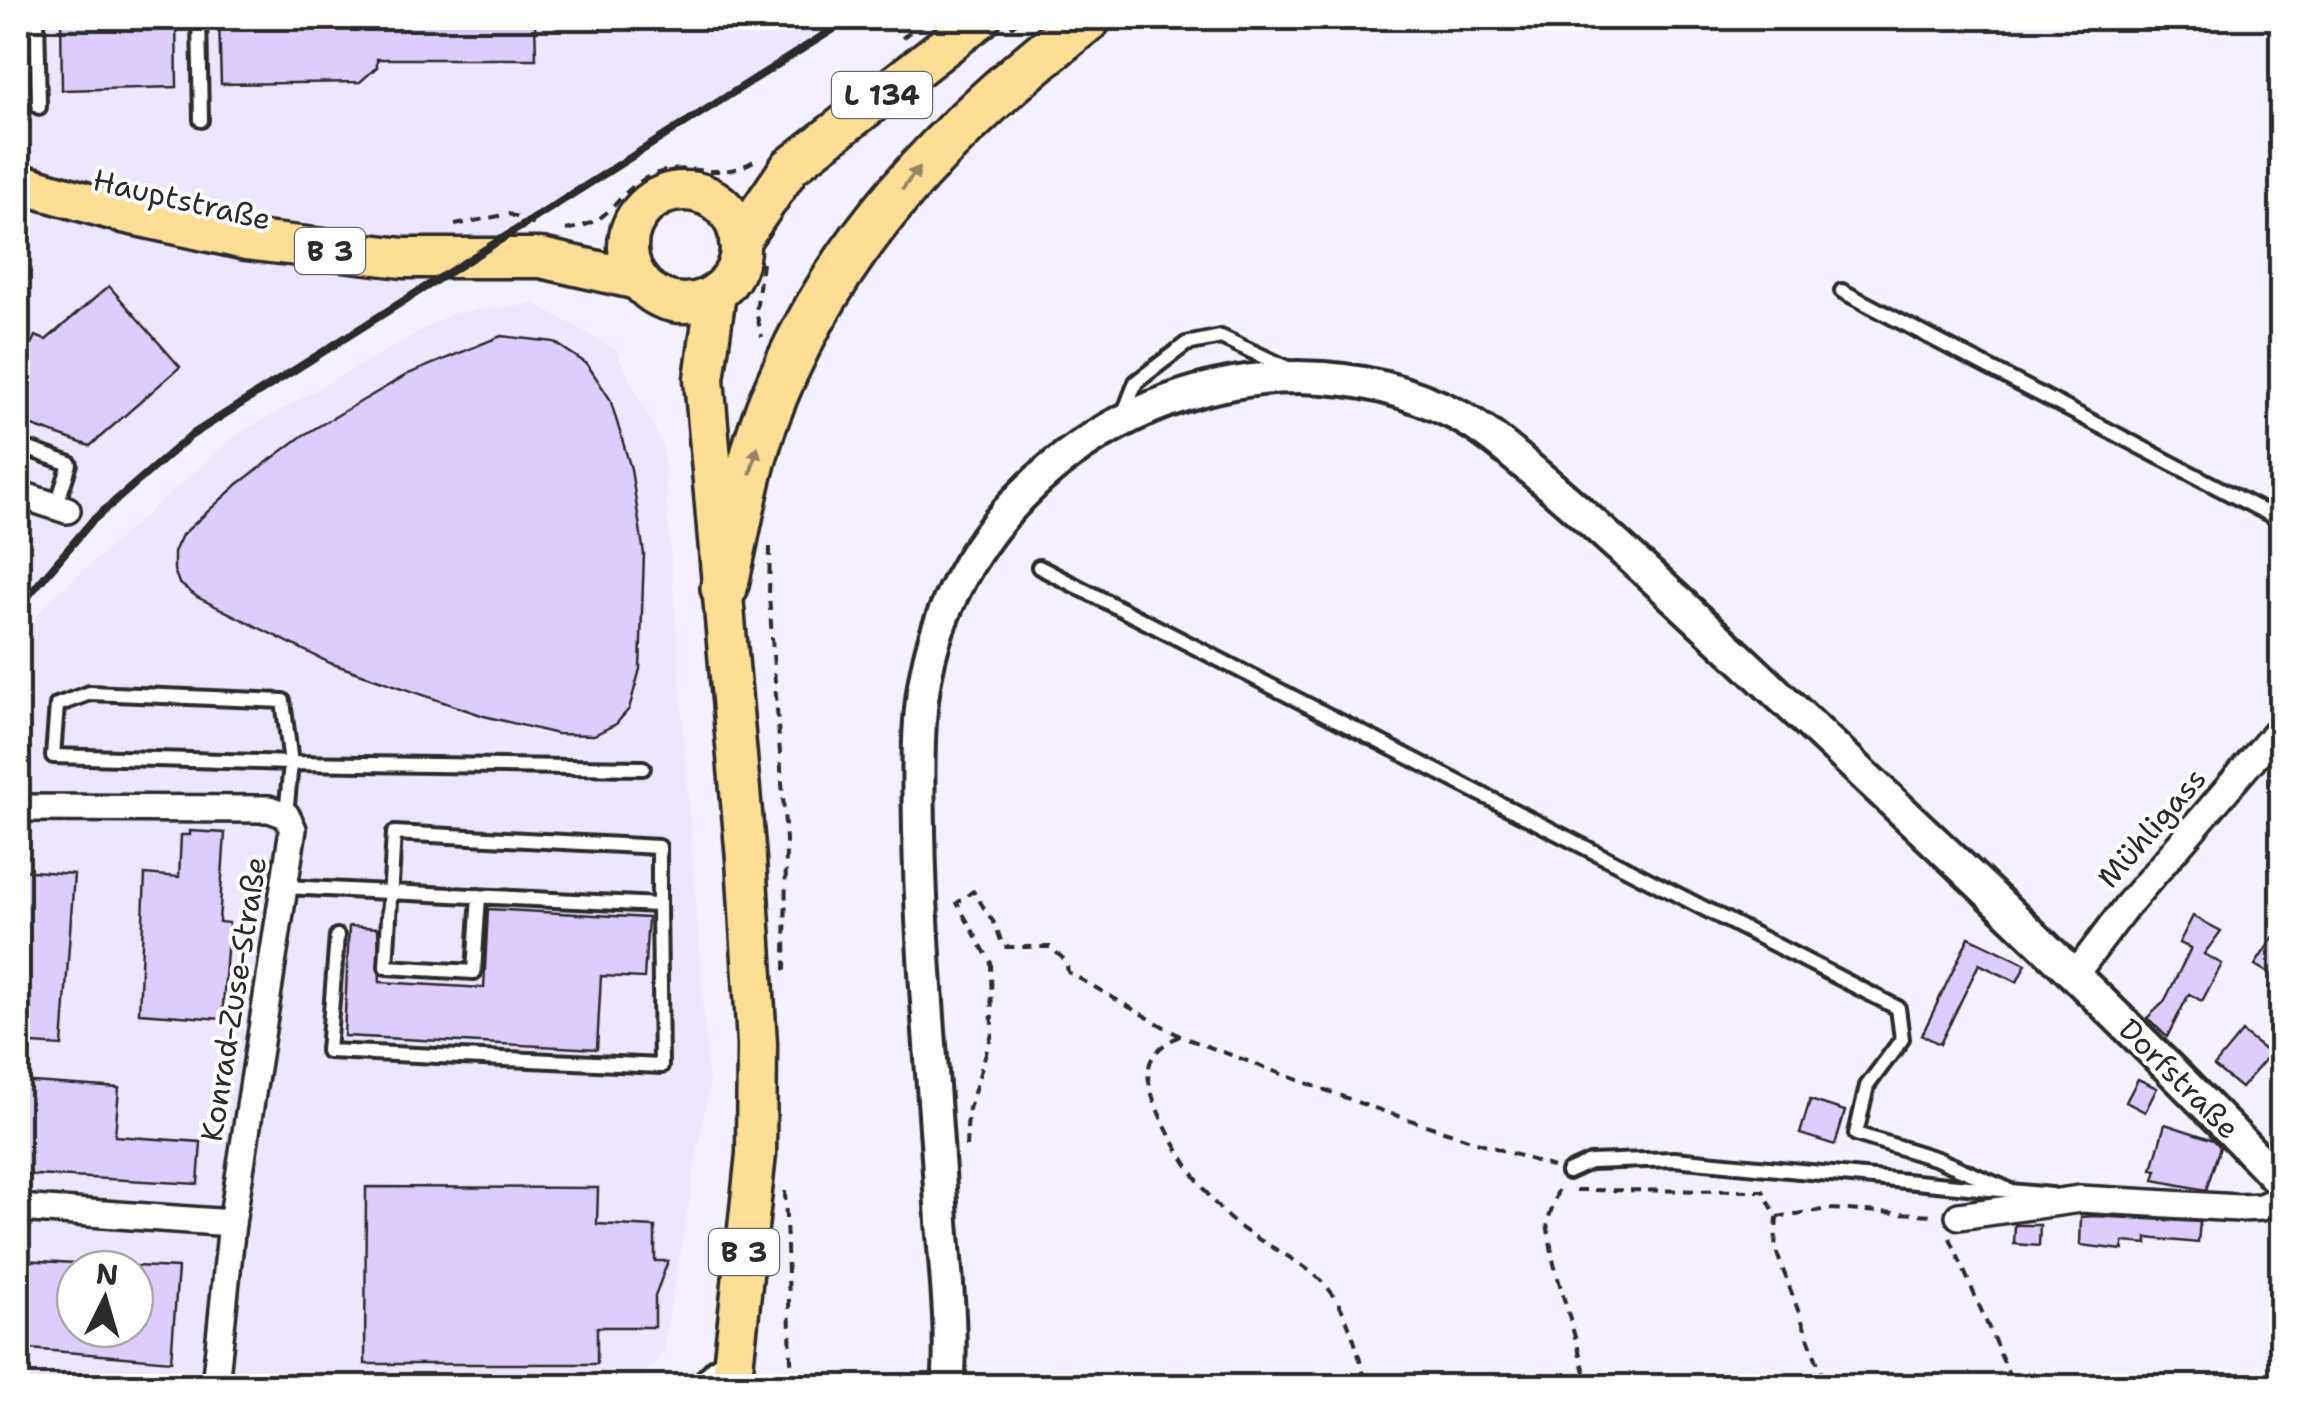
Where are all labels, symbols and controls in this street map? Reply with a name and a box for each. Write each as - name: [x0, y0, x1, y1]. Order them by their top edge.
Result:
- road number: L 134: [832, 72, 932, 118]
- street label: Hauptstraße: [89, 159, 275, 240]
- one-way arrow: [900, 165, 921, 191]
- road number: B 3: [295, 228, 365, 274]
- one-way arrow: [747, 444, 763, 475]
- street label: Mühligass: [2088, 759, 2215, 897]
- street label: Konrad-Zuse-Straße: [191, 854, 276, 1144]
- street label: Dorfstraße: [2110, 1009, 2249, 1148]
- road number: B 3: [709, 1229, 779, 1275]
- north arrow: [55, 1249, 155, 1349]
- text: N: [94, 1254, 120, 1294]

